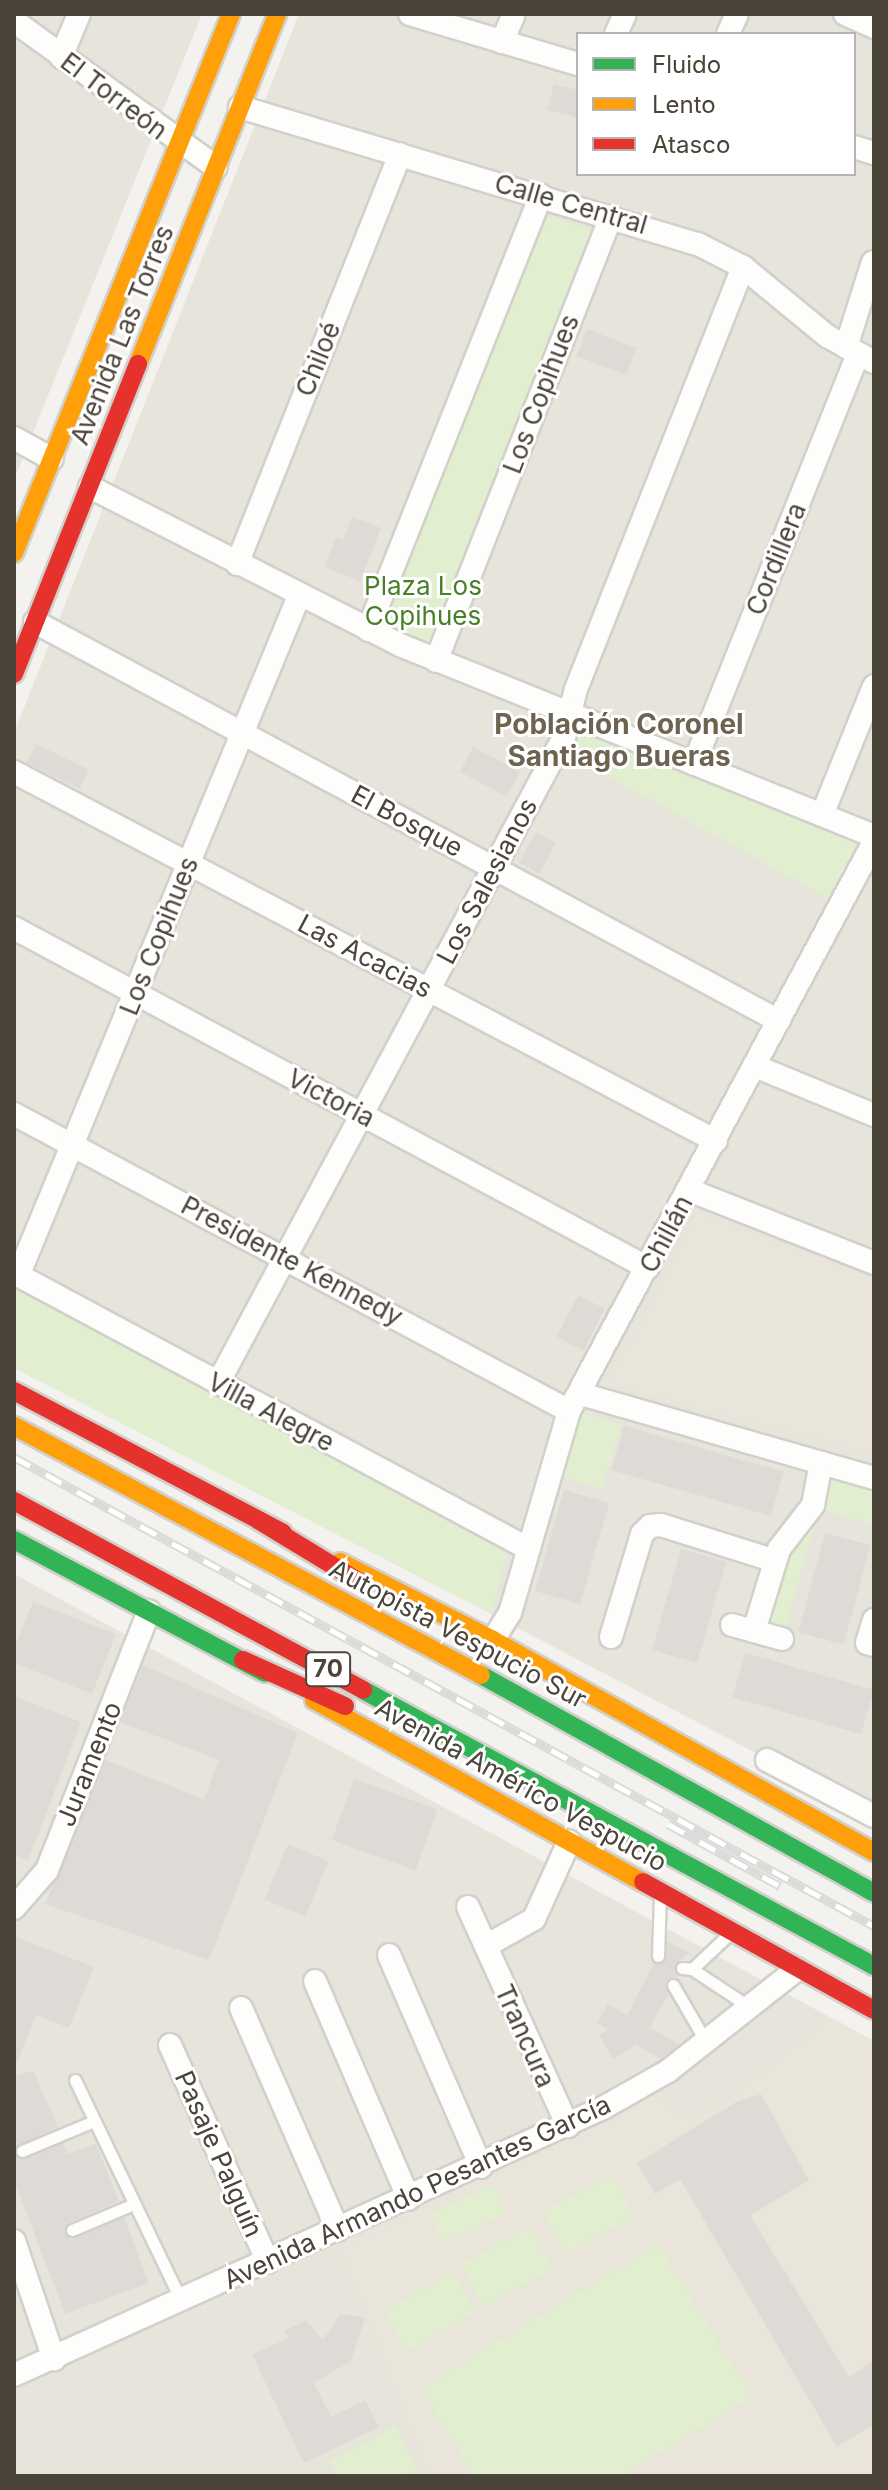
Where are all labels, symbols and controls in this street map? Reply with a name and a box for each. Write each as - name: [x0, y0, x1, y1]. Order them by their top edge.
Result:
- legend: [576, 32, 856, 176]
- street label: El Torreón: [55, 46, 173, 146]
- text: Fluido: [652, 50, 721, 79]
- text: Lento: [652, 90, 716, 119]
- text: Atasco: [652, 130, 730, 159]
- street label: Calle Central: [491, 167, 651, 241]
- street label: Avenida Las Torres: [64, 221, 180, 449]
- street label: Los Copihues: [496, 310, 586, 478]
- street label: Chiloé: [289, 317, 347, 401]
- street label: Cordillera: [739, 498, 813, 620]
- park label: Plaza Los Copihues: [364, 570, 482, 632]
- district label: Población Coronel Santiago Bueras: [494, 707, 744, 773]
- street label: El Bosque: [346, 779, 468, 863]
- street label: Los Salesianos: [430, 793, 544, 969]
- street label: Los Copihues: [113, 852, 205, 1020]
- street label: Las Acacias: [293, 908, 437, 1004]
- street label: Victoria: [282, 1062, 380, 1134]
- street label: Presidente Kennedy: [176, 1189, 408, 1333]
- street label: Chillán: [633, 1190, 699, 1278]
- street label: Villa Alegre: [202, 1366, 340, 1458]
- street label: Autopista Vespucio Sur: [324, 1553, 592, 1715]
- road number: 70: [304, 1649, 352, 1689]
- street label: Avenida Américo Vespucio: [370, 1692, 672, 1878]
- street label: Juramento: [50, 1697, 128, 1831]
- street label: Trancura: [488, 1980, 562, 2092]
- street label: Pasaje Palguín: [168, 2066, 270, 2242]
- street label: Avenida Armando Pesantes García: [219, 2088, 615, 2296]

